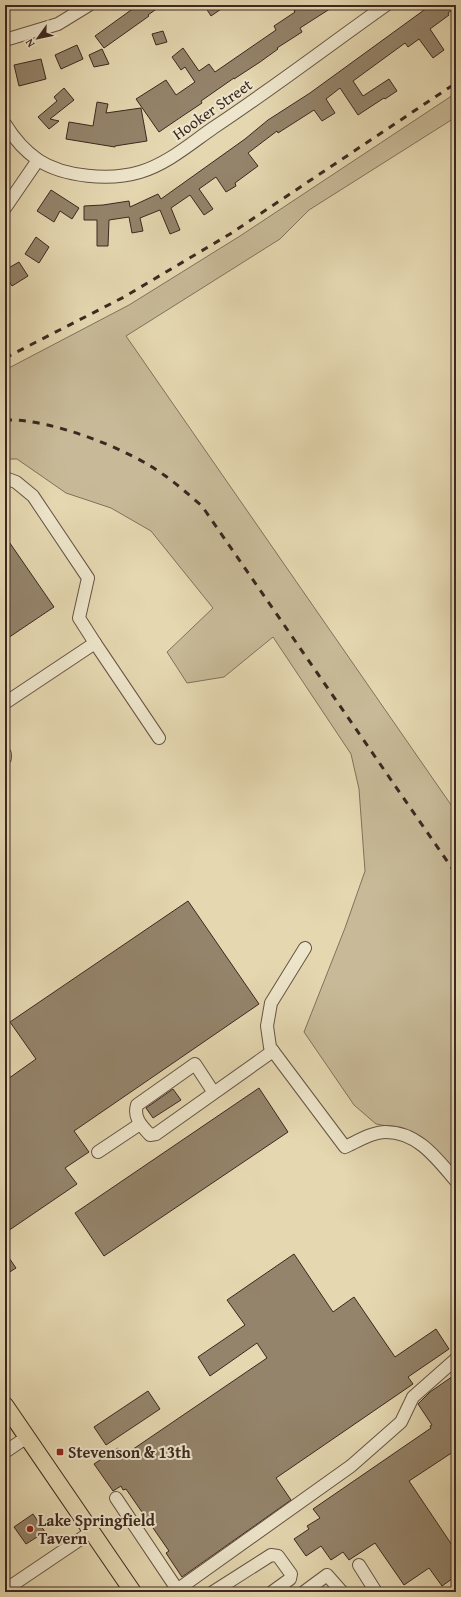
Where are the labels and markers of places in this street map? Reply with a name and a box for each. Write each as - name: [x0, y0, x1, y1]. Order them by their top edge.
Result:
- place label: Stevenson & 13th: [68, 1440, 191, 1464]
- marker: Stevenson & 13th: [55, 1447, 65, 1457]
- place label: Lake Springfield Tavern: [38, 1508, 156, 1550]
- marker: Lake Springfield Tavern: [25, 1524, 35, 1534]

